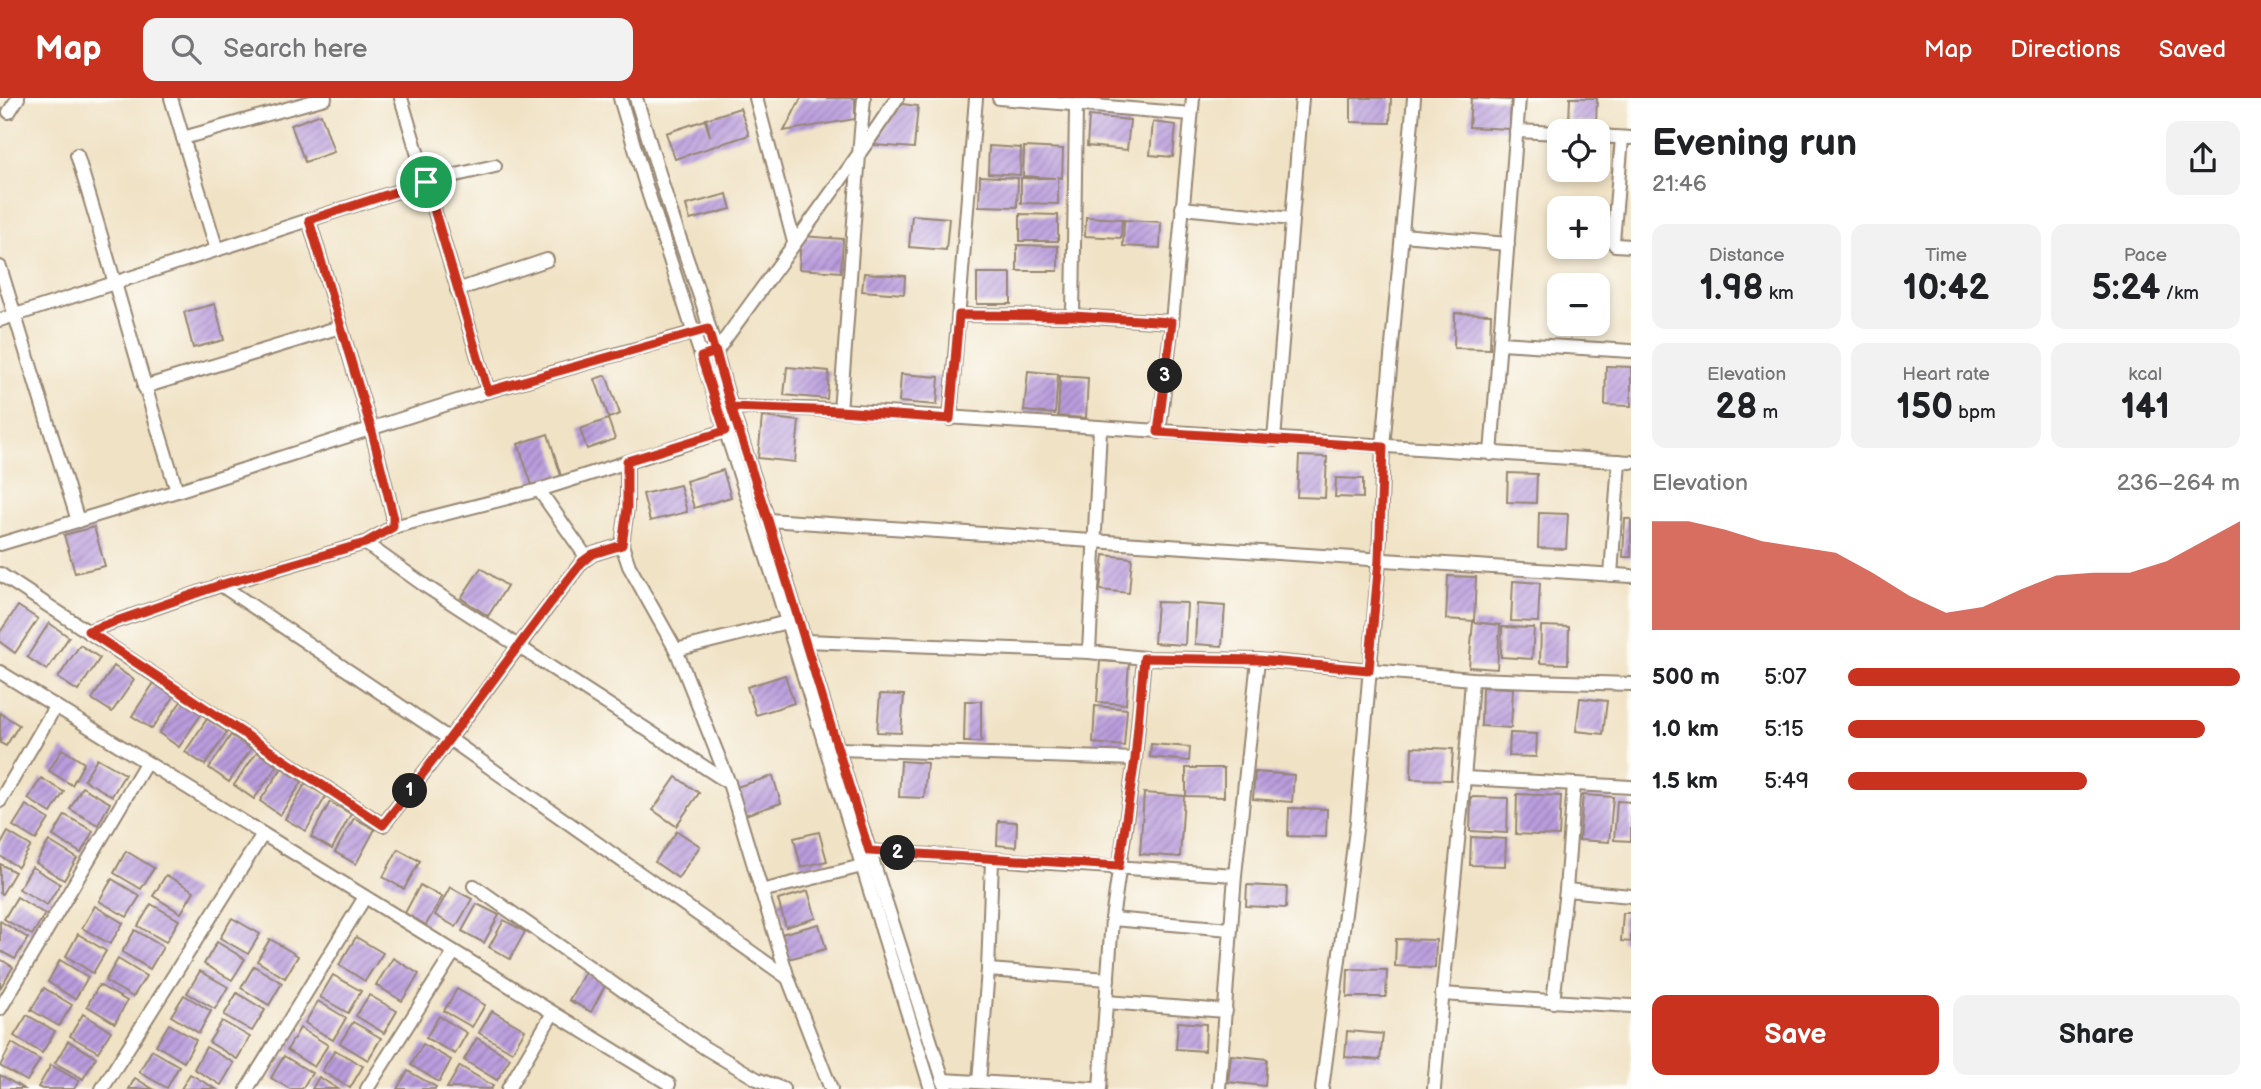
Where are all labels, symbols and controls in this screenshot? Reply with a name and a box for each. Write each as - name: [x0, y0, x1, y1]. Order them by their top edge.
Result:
- search box: [143, 18, 633, 81]
- text: Map: [35, 29, 101, 69]
- icon: search: [167, 30, 205, 68]
- text: Search here: [223, 34, 367, 65]
- text: Map: [1924, 35, 1972, 64]
- text: Directions: [2010, 35, 2121, 64]
- text: Saved: [2159, 35, 2226, 64]
- map controls: [1547, 119, 1610, 336]
- button: locate: [1547, 119, 1610, 182]
- text: Evening run: [1652, 121, 1857, 166]
- button: share: [2166, 121, 2240, 195]
- pin: [396, 152, 456, 212]
- icon: arrive: [407, 163, 445, 201]
- text: 21:46: [1652, 170, 1707, 198]
- button: +: [1547, 196, 1610, 259]
- text: Distance: [1709, 244, 1785, 267]
- text: Time: [1925, 244, 1967, 267]
- text: Pace: [2124, 244, 2167, 267]
- text: 1.98: [1700, 267, 1764, 310]
- text: 10:42: [1903, 267, 1989, 310]
- text: 5:24: [2092, 267, 2160, 310]
- button: −: [1547, 273, 1610, 336]
- text: km: [1764, 282, 1794, 305]
- text: /km: [2160, 282, 2199, 305]
- pin: 3: [1148, 358, 1182, 394]
- text: Elevation: [1707, 363, 1786, 386]
- text: Heart rate: [1902, 363, 1990, 386]
- text: kcal: [2128, 363, 2162, 386]
- text: 3: [1159, 364, 1170, 387]
- text: 28: [1715, 386, 1757, 429]
- text: 150: [1896, 386, 1953, 429]
- text: 141: [2121, 386, 2170, 429]
- text: m: [1757, 401, 1778, 424]
- text: bpm: [1953, 401, 1996, 424]
- text: Elevation: [1652, 469, 1748, 497]
- text: 236–264 m: [2117, 469, 2240, 497]
- text: 500 m: [1652, 663, 1720, 691]
- text: 5:07: [1764, 663, 1807, 691]
- text: 1.0 km: [1652, 715, 1719, 743]
- text: 5:15: [1764, 715, 1804, 743]
- text: 1.5 km: [1652, 767, 1718, 795]
- text: 5:49: [1764, 767, 1809, 795]
- pin: 1: [392, 774, 428, 808]
- text: 1: [406, 779, 414, 802]
- pin: 2: [880, 836, 916, 870]
- text: 2: [892, 841, 903, 864]
- button: Save: [1652, 995, 1939, 1075]
- button: Share: [1953, 995, 2240, 1075]

